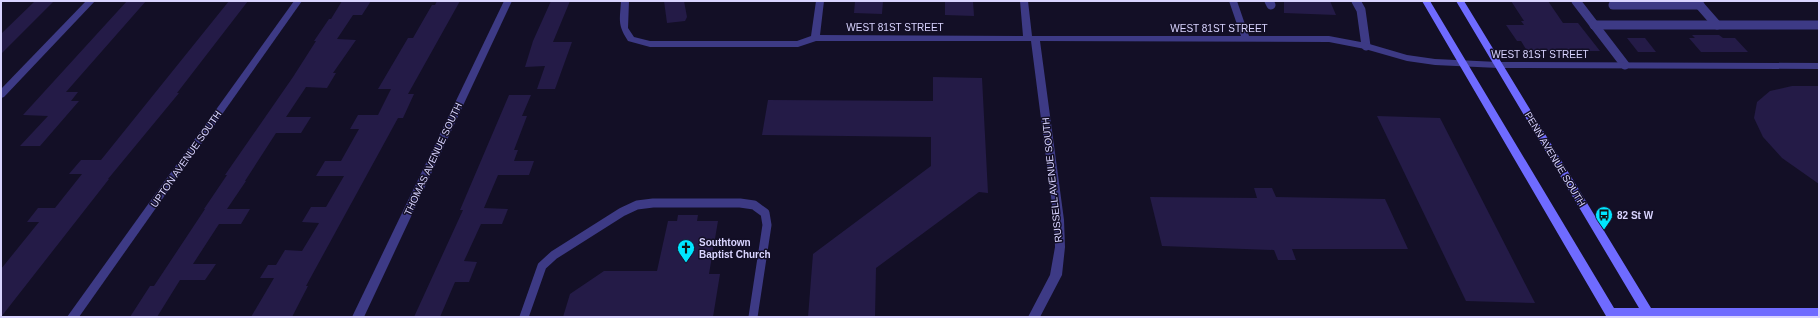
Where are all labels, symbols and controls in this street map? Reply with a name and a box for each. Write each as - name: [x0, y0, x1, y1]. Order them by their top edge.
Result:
- street label: WEST 81ST STREET: [846, 22, 944, 33]
- street label: WEST 81ST STREET: [1170, 23, 1268, 34]
- street label: WEST 81ST STREET: [1491, 49, 1589, 60]
- street label: THOMAS AVENUE SOUTH: [402, 101, 464, 217]
- street label: UPTON AVENUE SOUTH: [148, 109, 224, 209]
- street label: PENN AVENUE SOUTH: [1522, 110, 1588, 208]
- street label: RUSSELL AVENUE SOUTH: [1040, 117, 1064, 243]
- bus stop icon: 82 St W: [1594, 205, 1614, 230]
- place label: 82 St W: [1617, 210, 1654, 221]
- place label: Southtown Baptist Church: [699, 237, 771, 260]
- church icon: Southtown Baptist Church: [676, 238, 696, 263]

